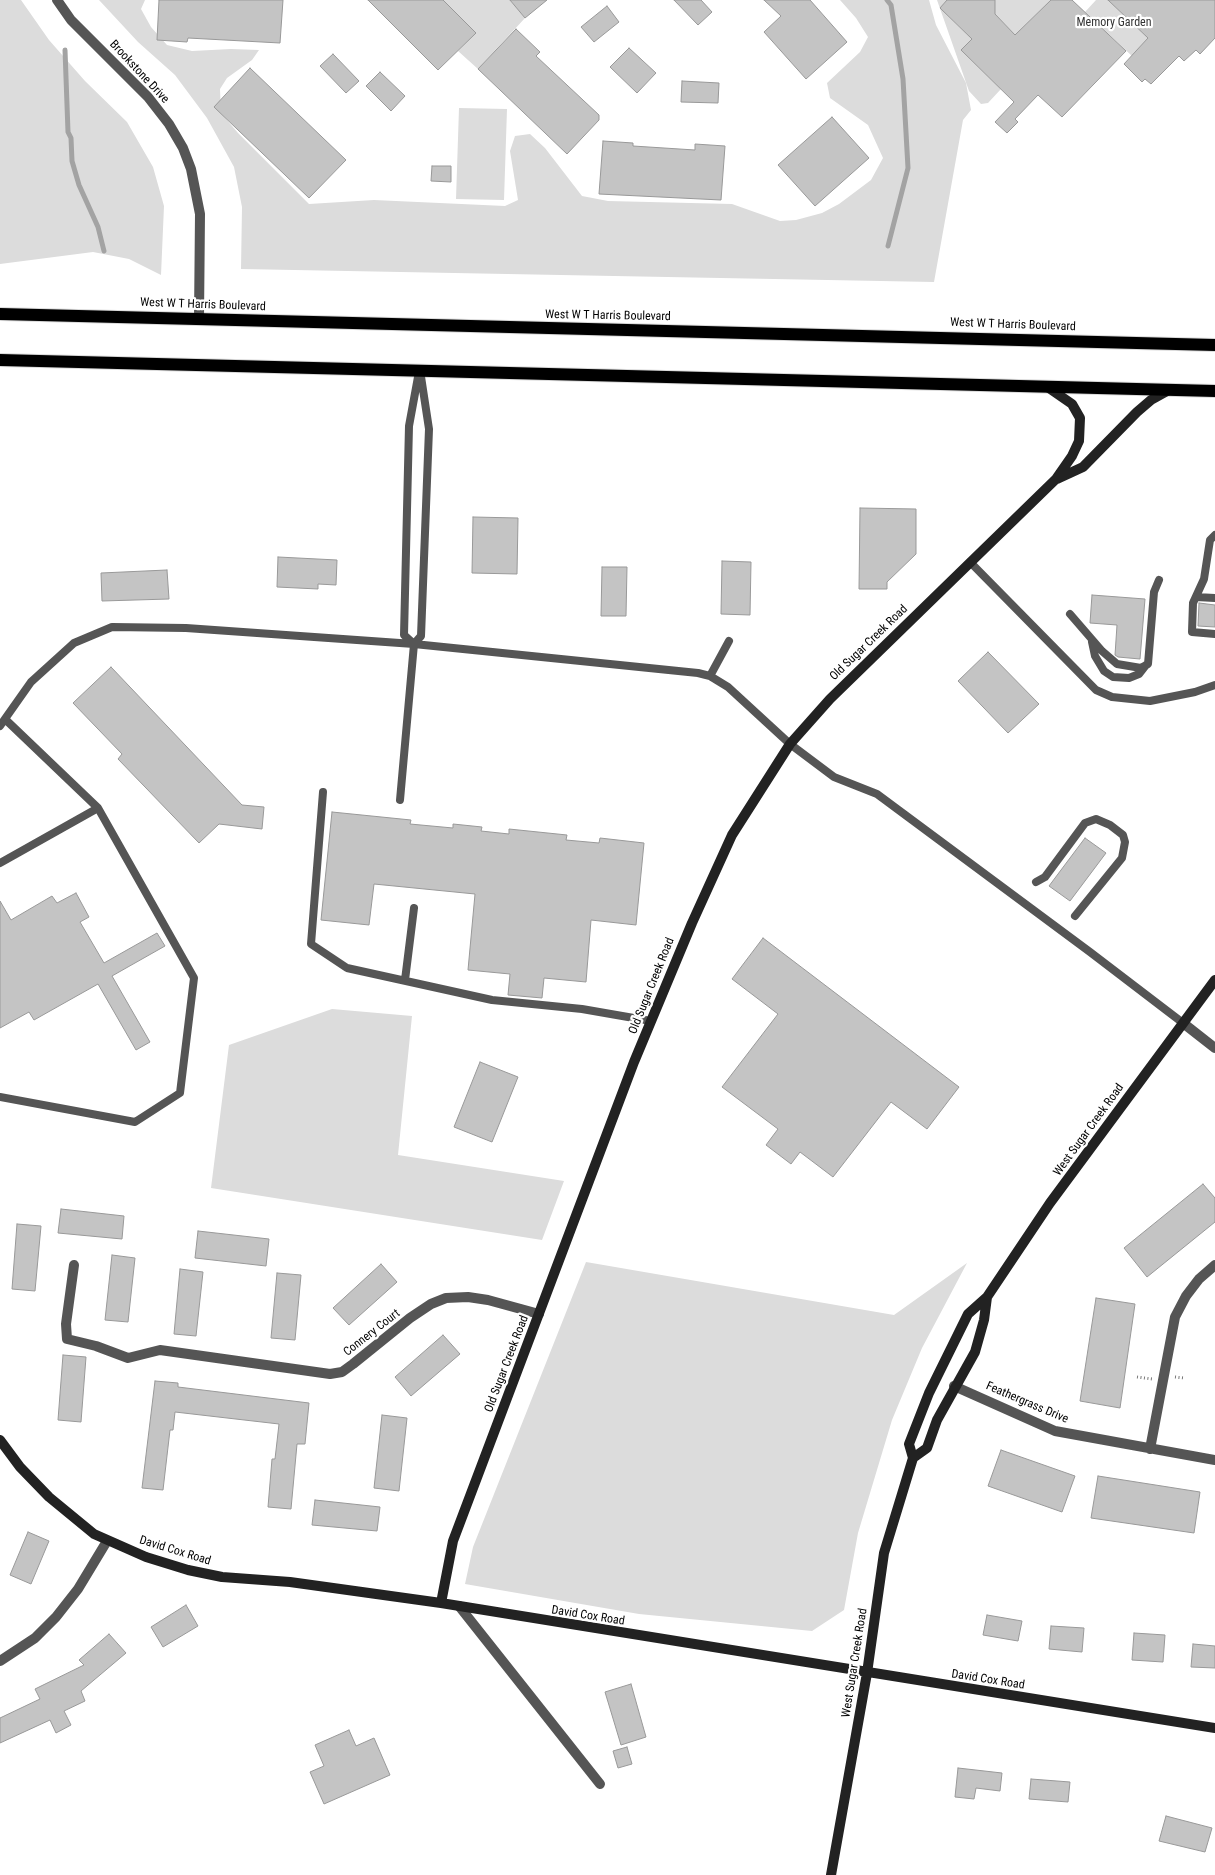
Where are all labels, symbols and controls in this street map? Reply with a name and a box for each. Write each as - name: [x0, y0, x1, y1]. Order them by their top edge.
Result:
- park label: Memory Garden: [1076, 16, 1152, 30]
- street label: Brookstone Drive: [106, 38, 172, 106]
- street label: West W T Harris Boulevard: [140, 296, 266, 314]
- street label: West W T Harris Boulevard: [545, 308, 671, 324]
- street label: West W T Harris Boulevard: [950, 316, 1076, 334]
- street label: Old Sugar Creek Road: [827, 602, 911, 684]
- street label: Old Sugar Creek Road: [626, 936, 678, 1036]
- street label: West Sugar Creek Road: [1051, 1081, 1127, 1179]
- street label: Connery Court: [341, 1306, 403, 1360]
- street label: Old Sugar Creek Road: [482, 1314, 532, 1414]
- street label: Feathergrass Drive: [984, 1379, 1070, 1427]
- street label: David Cox Road: [138, 1533, 212, 1569]
- street label: David Cox Road: [550, 1603, 626, 1629]
- street label: West Sugar Creek Road: [839, 1607, 871, 1719]
- street label: David Cox Road: [950, 1667, 1026, 1693]

